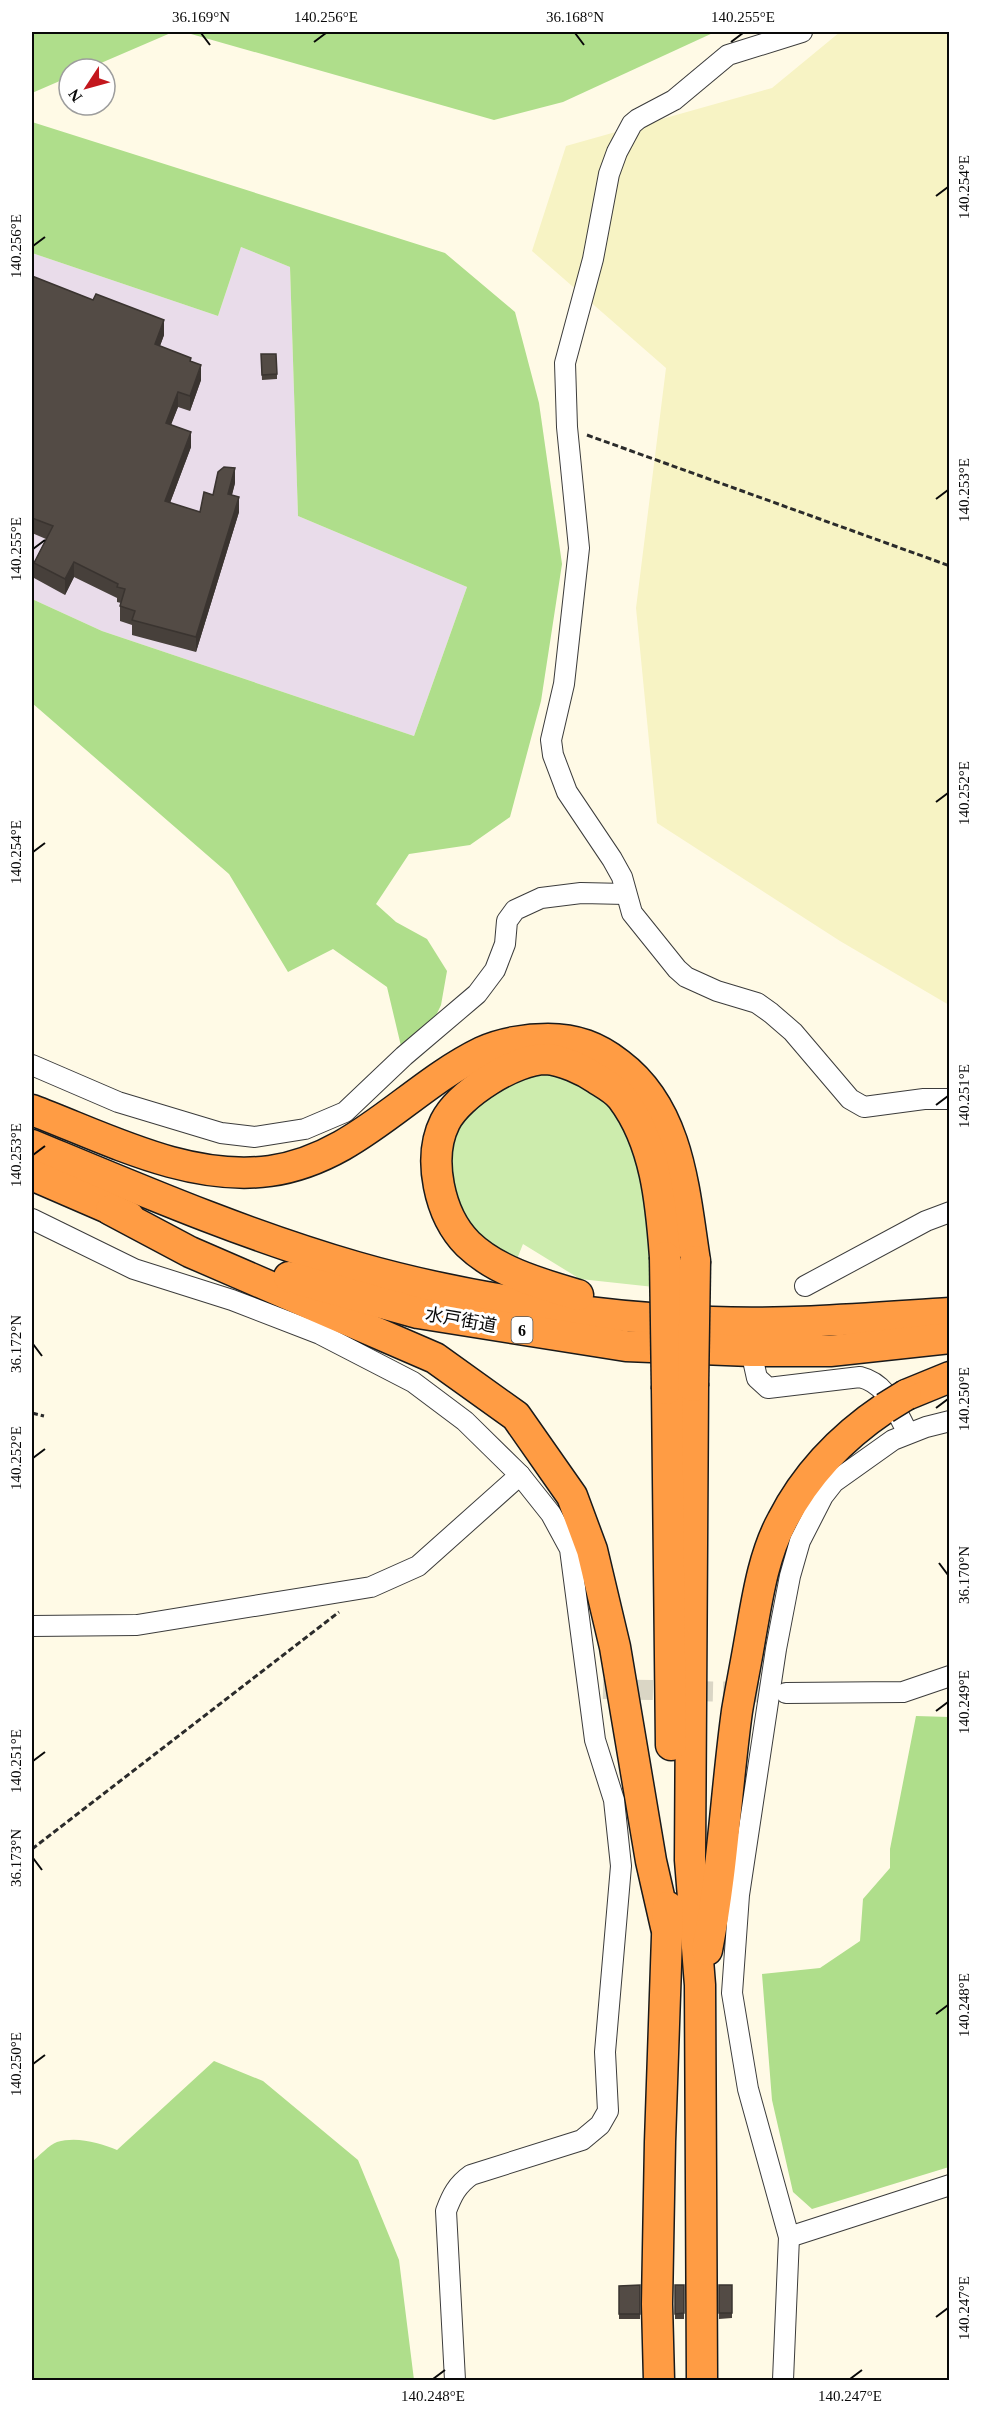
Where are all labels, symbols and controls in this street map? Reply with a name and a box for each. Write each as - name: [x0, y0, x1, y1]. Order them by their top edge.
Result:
- text: 36.169°N: [172, 9, 230, 25]
- text: 140.256°E: [294, 9, 358, 25]
- text: 36.168°N: [546, 9, 604, 25]
- text: 140.255°E: [711, 9, 775, 25]
- north arrow: [57, 57, 117, 117]
- text: N: [65, 85, 86, 105]
- text: 140.254°E: [956, 155, 972, 219]
- text: 140.256°E: [8, 214, 24, 278]
- text: 140.253°E: [956, 458, 972, 522]
- text: 140.255°E: [8, 517, 24, 581]
- text: 140.252°E: [956, 761, 972, 825]
- text: 140.254°E: [8, 820, 24, 884]
- text: 140.251°E: [956, 1064, 972, 1128]
- text: 140.253°E: [8, 1123, 24, 1187]
- street label: 水戸街道: [424, 1304, 498, 1336]
- text: 36.172°N: [8, 1315, 24, 1373]
- road number: 6: [512, 1317, 532, 1343]
- text: 140.250°E: [956, 1367, 972, 1431]
- text: 140.252°E: [8, 1426, 24, 1490]
- text: 36.170°N: [956, 1546, 972, 1604]
- text: 140.249°E: [956, 1670, 972, 1734]
- text: 140.251°E: [8, 1729, 24, 1793]
- text: 36.173°N: [8, 1829, 24, 1887]
- text: 140.248°E: [956, 1973, 972, 2037]
- text: 140.250°E: [8, 2032, 24, 2096]
- text: 140.247°E: [956, 2276, 972, 2340]
- text: 140.248°E: [401, 2388, 465, 2404]
- text: 140.247°E: [818, 2388, 882, 2404]

